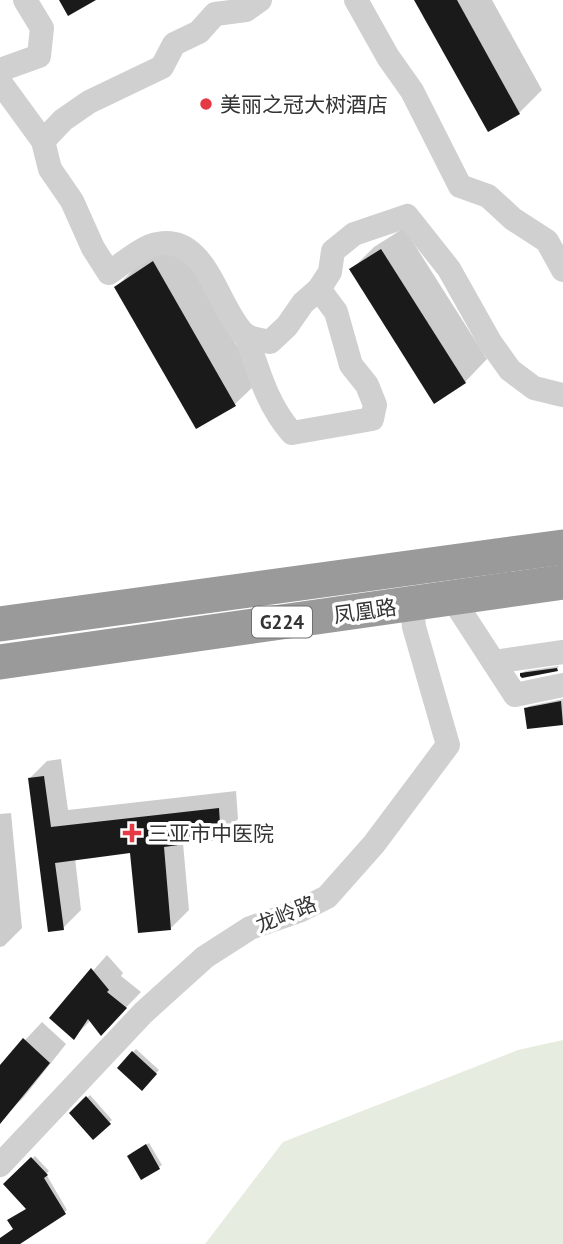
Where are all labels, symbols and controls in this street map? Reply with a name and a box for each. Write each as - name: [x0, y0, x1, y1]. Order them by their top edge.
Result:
- place label: 美丽之冠大树酒店: [220, 91, 388, 118]
- marker: 美丽之冠大树酒店: [198, 96, 214, 112]
- street label: 凤凰路: [332, 593, 398, 629]
- road number: G224: [252, 607, 312, 638]
- place label: 三亚市中医院: [148, 820, 274, 847]
- marker: 三亚市中医院: [122, 823, 142, 843]
- street label: 龙岭路: [252, 890, 320, 938]

